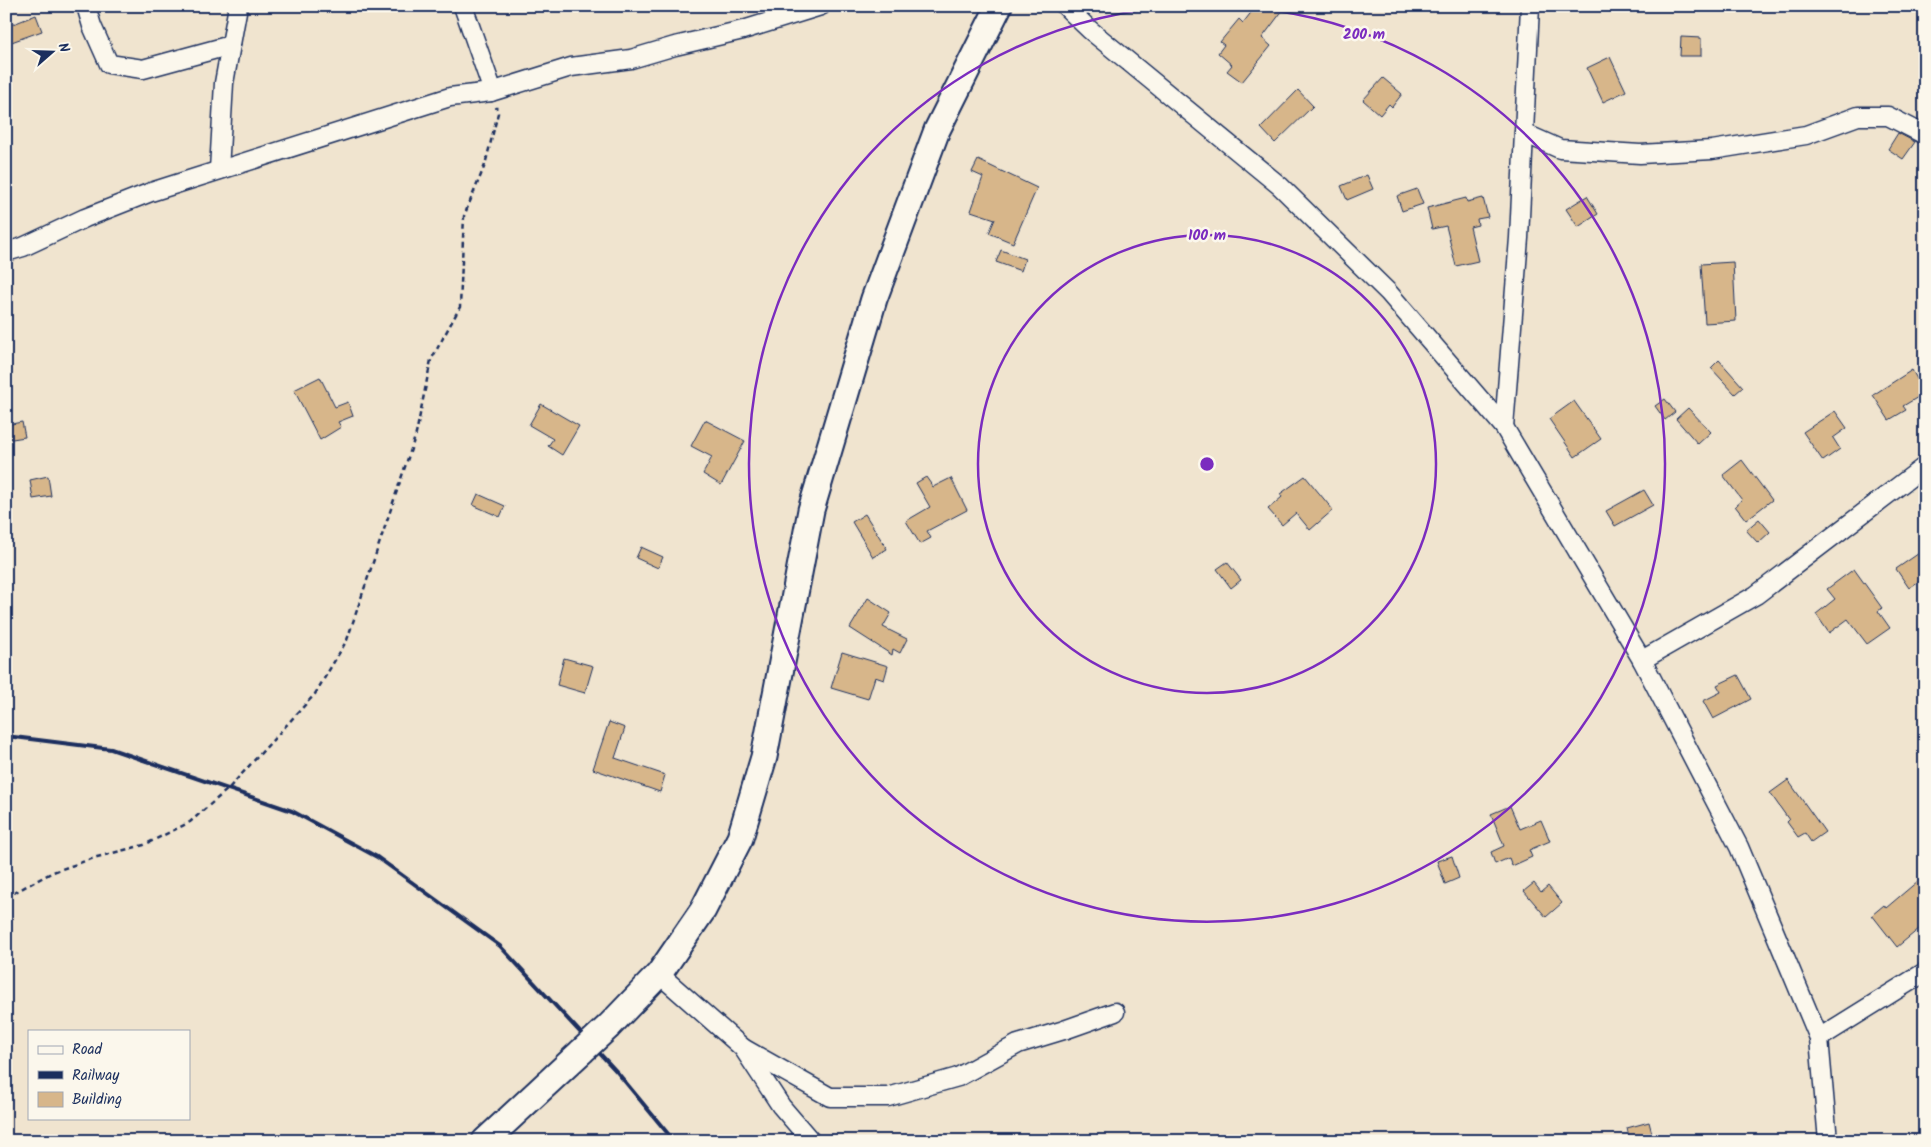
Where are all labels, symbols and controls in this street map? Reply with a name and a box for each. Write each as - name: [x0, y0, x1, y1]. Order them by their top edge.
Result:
- text: 200 m: [1343, 23, 1385, 47]
- north arrow: [28, 28, 78, 78]
- text: N: [51, 40, 75, 56]
- text: 100 m: [1188, 224, 1226, 248]
- centre of rings: [1198, 455, 1216, 473]
- legend: [28, 1030, 190, 1120]
- text: Road: [72, 1038, 103, 1062]
- text: Railway: [72, 1064, 120, 1088]
- text: Building: [72, 1088, 122, 1112]

